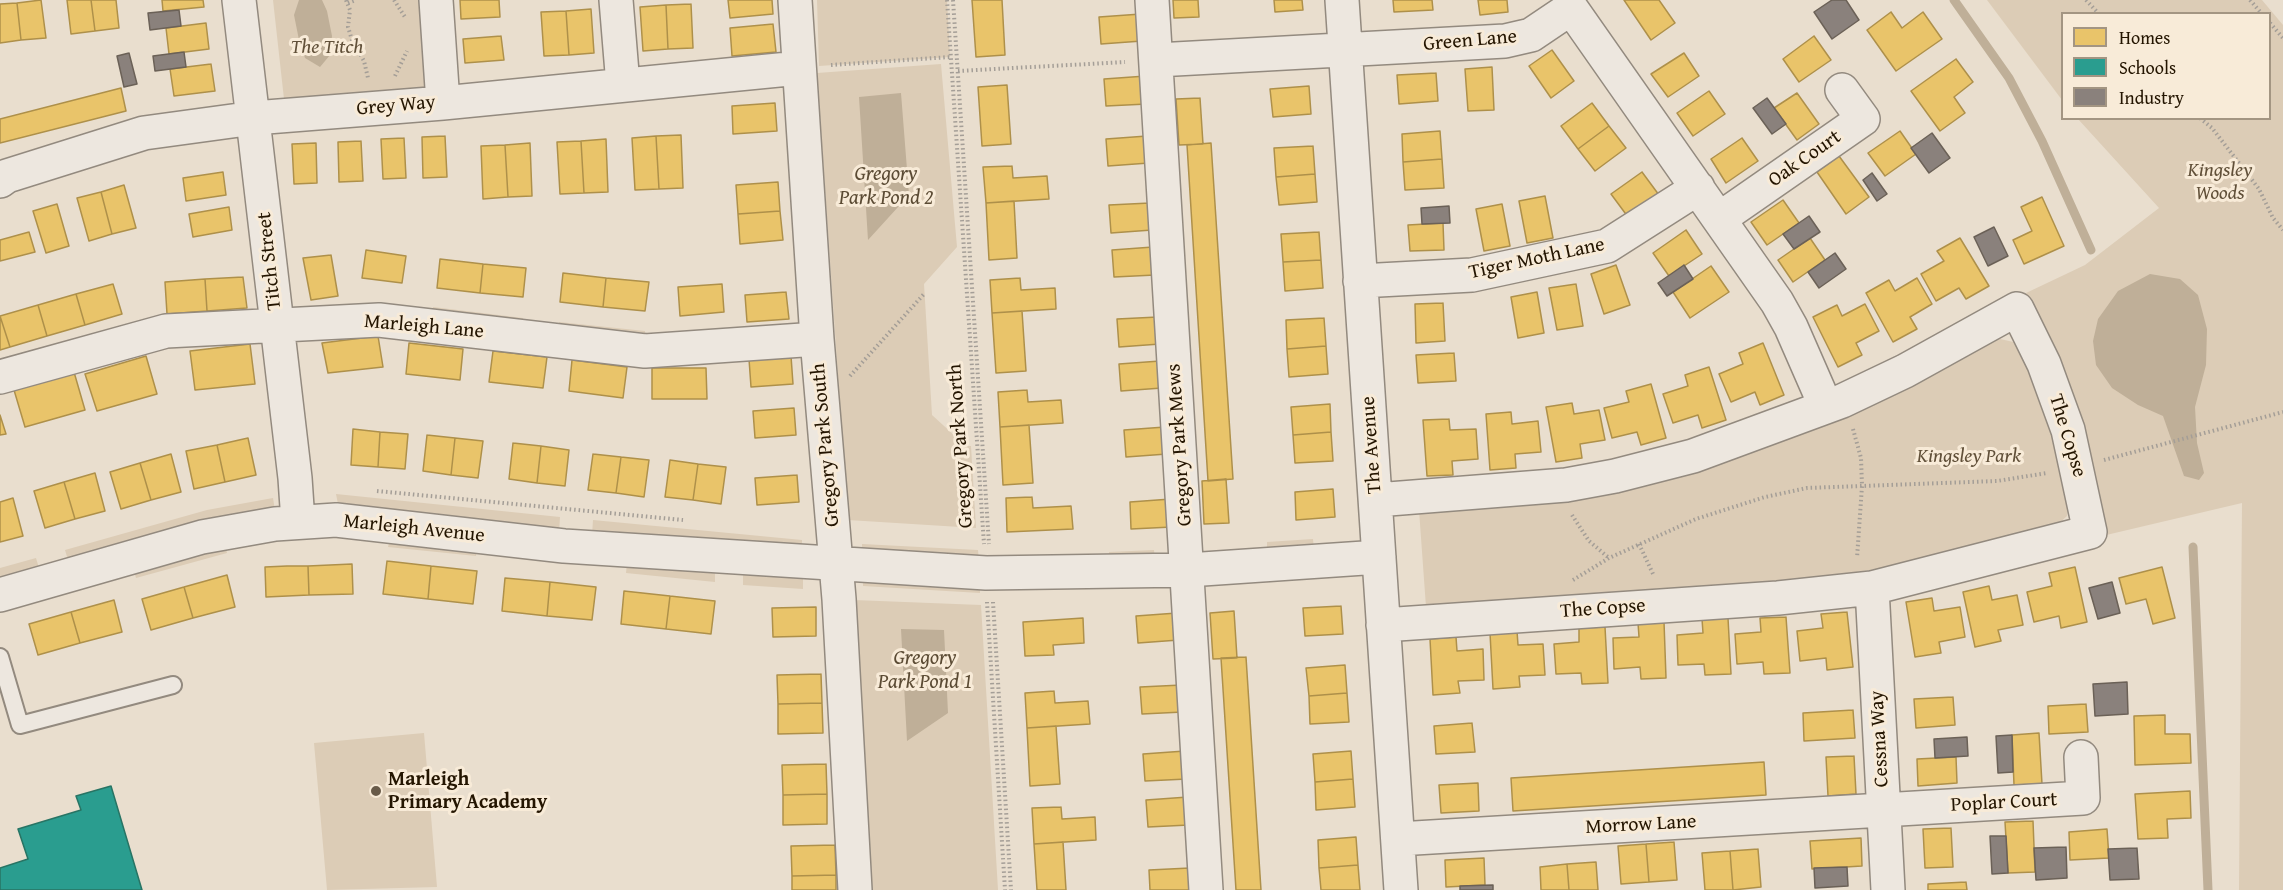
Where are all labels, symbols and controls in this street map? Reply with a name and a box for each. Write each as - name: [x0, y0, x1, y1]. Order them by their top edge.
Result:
- legend: [2061, 12, 2271, 120]
- text: Homes: [2119, 24, 2170, 51]
- street label: Green Lane: [1422, 25, 1518, 57]
- park label: The Titch: [291, 36, 363, 60]
- text: Schools: [2119, 54, 2176, 81]
- text: Industry: [2119, 84, 2184, 111]
- street label: Grey Way: [356, 91, 436, 121]
- street label: Oak Court: [1764, 125, 1846, 193]
- park label: Kingsley Woods: [2188, 159, 2252, 206]
- water label: Gregory Park Pond 2: [839, 162, 933, 212]
- street label: Titch Street: [253, 211, 287, 311]
- street label: Tiger Moth Lane: [1467, 233, 1607, 285]
- street label: Marleigh Lane: [363, 310, 485, 344]
- street label: Gregory Park South: [807, 362, 845, 528]
- street label: Gregory Park North: [943, 363, 979, 529]
- street label: Gregory Park Mews: [1162, 363, 1198, 527]
- street label: The Copse: [2043, 392, 2091, 480]
- street label: The Avenue: [1357, 395, 1387, 495]
- park label: Kingsley Park: [1917, 445, 2021, 469]
- street label: Marleigh Avenue: [342, 510, 486, 548]
- street label: The Copse: [1560, 594, 1646, 624]
- water label: Gregory Park Pond 1: [878, 646, 972, 696]
- street label: Cessna Way: [1865, 690, 1895, 788]
- place label: Marleigh Primary Academy: [388, 768, 547, 815]
- marker: Marleigh Primary Academy: [369, 784, 383, 798]
- street label: Poplar Court: [1950, 788, 2058, 818]
- street label: Morrow Lane: [1585, 810, 1697, 840]

